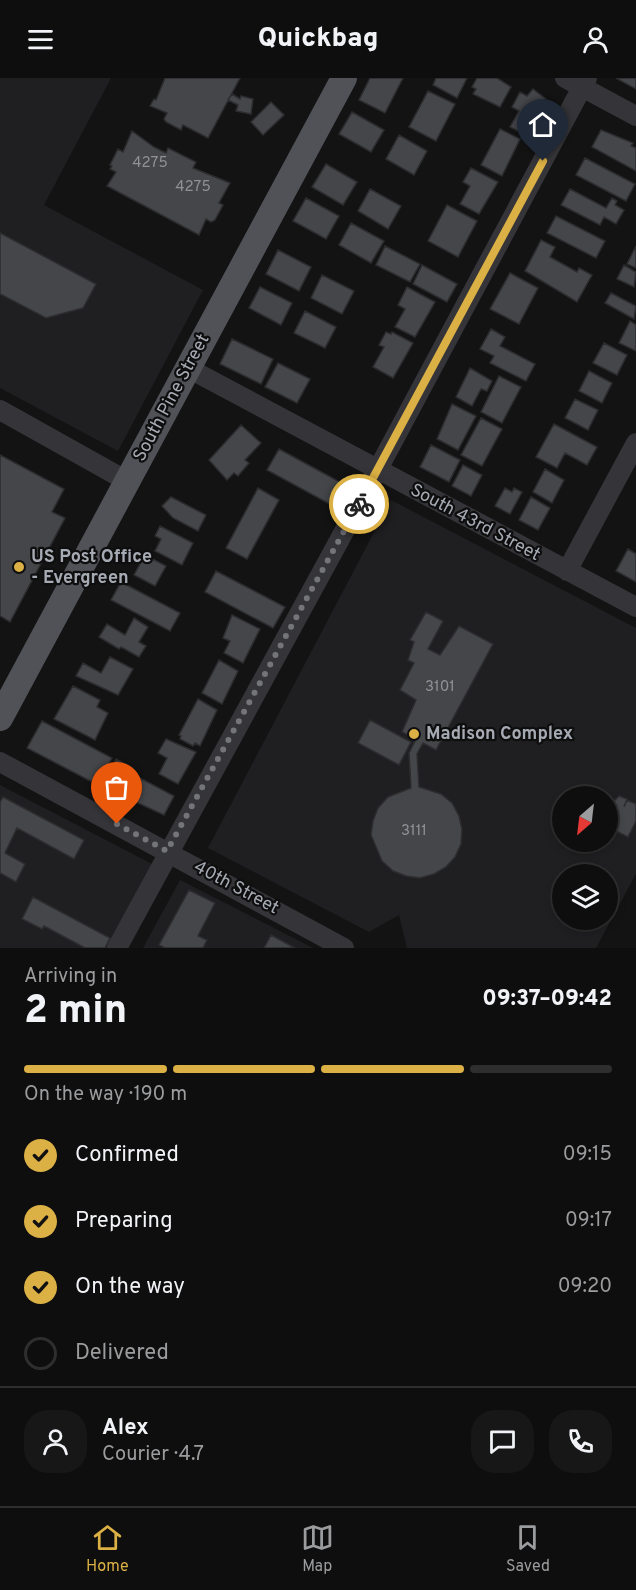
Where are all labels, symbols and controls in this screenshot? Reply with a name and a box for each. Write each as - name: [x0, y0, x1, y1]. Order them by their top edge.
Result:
- text: Quickbag: [258, 22, 378, 56]
- icon: menu: [24, 23, 57, 56]
- icon: person: [579, 23, 612, 56]
- pin: [517, 99, 568, 161]
- icon: home: [526, 108, 559, 141]
- house number: 4275: [132, 154, 168, 173]
- house number: 4275: [175, 178, 211, 197]
- street label: South Pine Street: [129, 330, 215, 466]
- courier: [329, 474, 389, 534]
- street label: South 43rd Street: [406, 479, 544, 567]
- icon: bike: [343, 488, 376, 521]
- place label: US Post Office - Evergreen: [31, 546, 152, 590]
- marker: US Post Office - Evergreen: [12, 560, 26, 574]
- house number: 3101: [425, 678, 455, 697]
- place label: Madison Complex: [426, 723, 573, 746]
- marker: Madison Complex: [407, 727, 421, 741]
- pin: [91, 762, 142, 824]
- icon: bag: [100, 771, 133, 804]
- north arrow: [552, 786, 618, 852]
- map controls: [552, 786, 618, 930]
- house number: 3111: [401, 822, 427, 841]
- street label: 40th Street: [189, 856, 283, 920]
- button: layers: [552, 864, 618, 930]
- text: Arriving in: [24, 964, 117, 990]
- text: 09:37–09:42: [482, 986, 612, 1013]
- text: 2 min: [24, 988, 127, 1037]
- text: On the way · 190 m: [24, 1082, 187, 1108]
- icon: check: [24, 1139, 57, 1172]
- text: Confirmed: [75, 1142, 179, 1169]
- text: 09:15: [563, 1142, 612, 1168]
- icon: check: [24, 1205, 57, 1238]
- text: Preparing: [75, 1208, 173, 1235]
- text: 09:17: [565, 1208, 612, 1234]
- icon: check: [24, 1271, 57, 1304]
- text: On the way: [75, 1274, 185, 1301]
- text: 09:20: [558, 1274, 612, 1300]
- text: Delivered: [75, 1340, 169, 1367]
- button: person: [24, 1410, 87, 1473]
- button: chat: [471, 1410, 534, 1473]
- button: phone: [549, 1410, 612, 1473]
- text: Alex: [102, 1415, 149, 1442]
- text: Courier · 4.7: [102, 1442, 204, 1468]
- tab: Home: [86, 1521, 129, 1577]
- tab: Map: [301, 1521, 334, 1577]
- tab: Saved: [506, 1521, 550, 1577]

